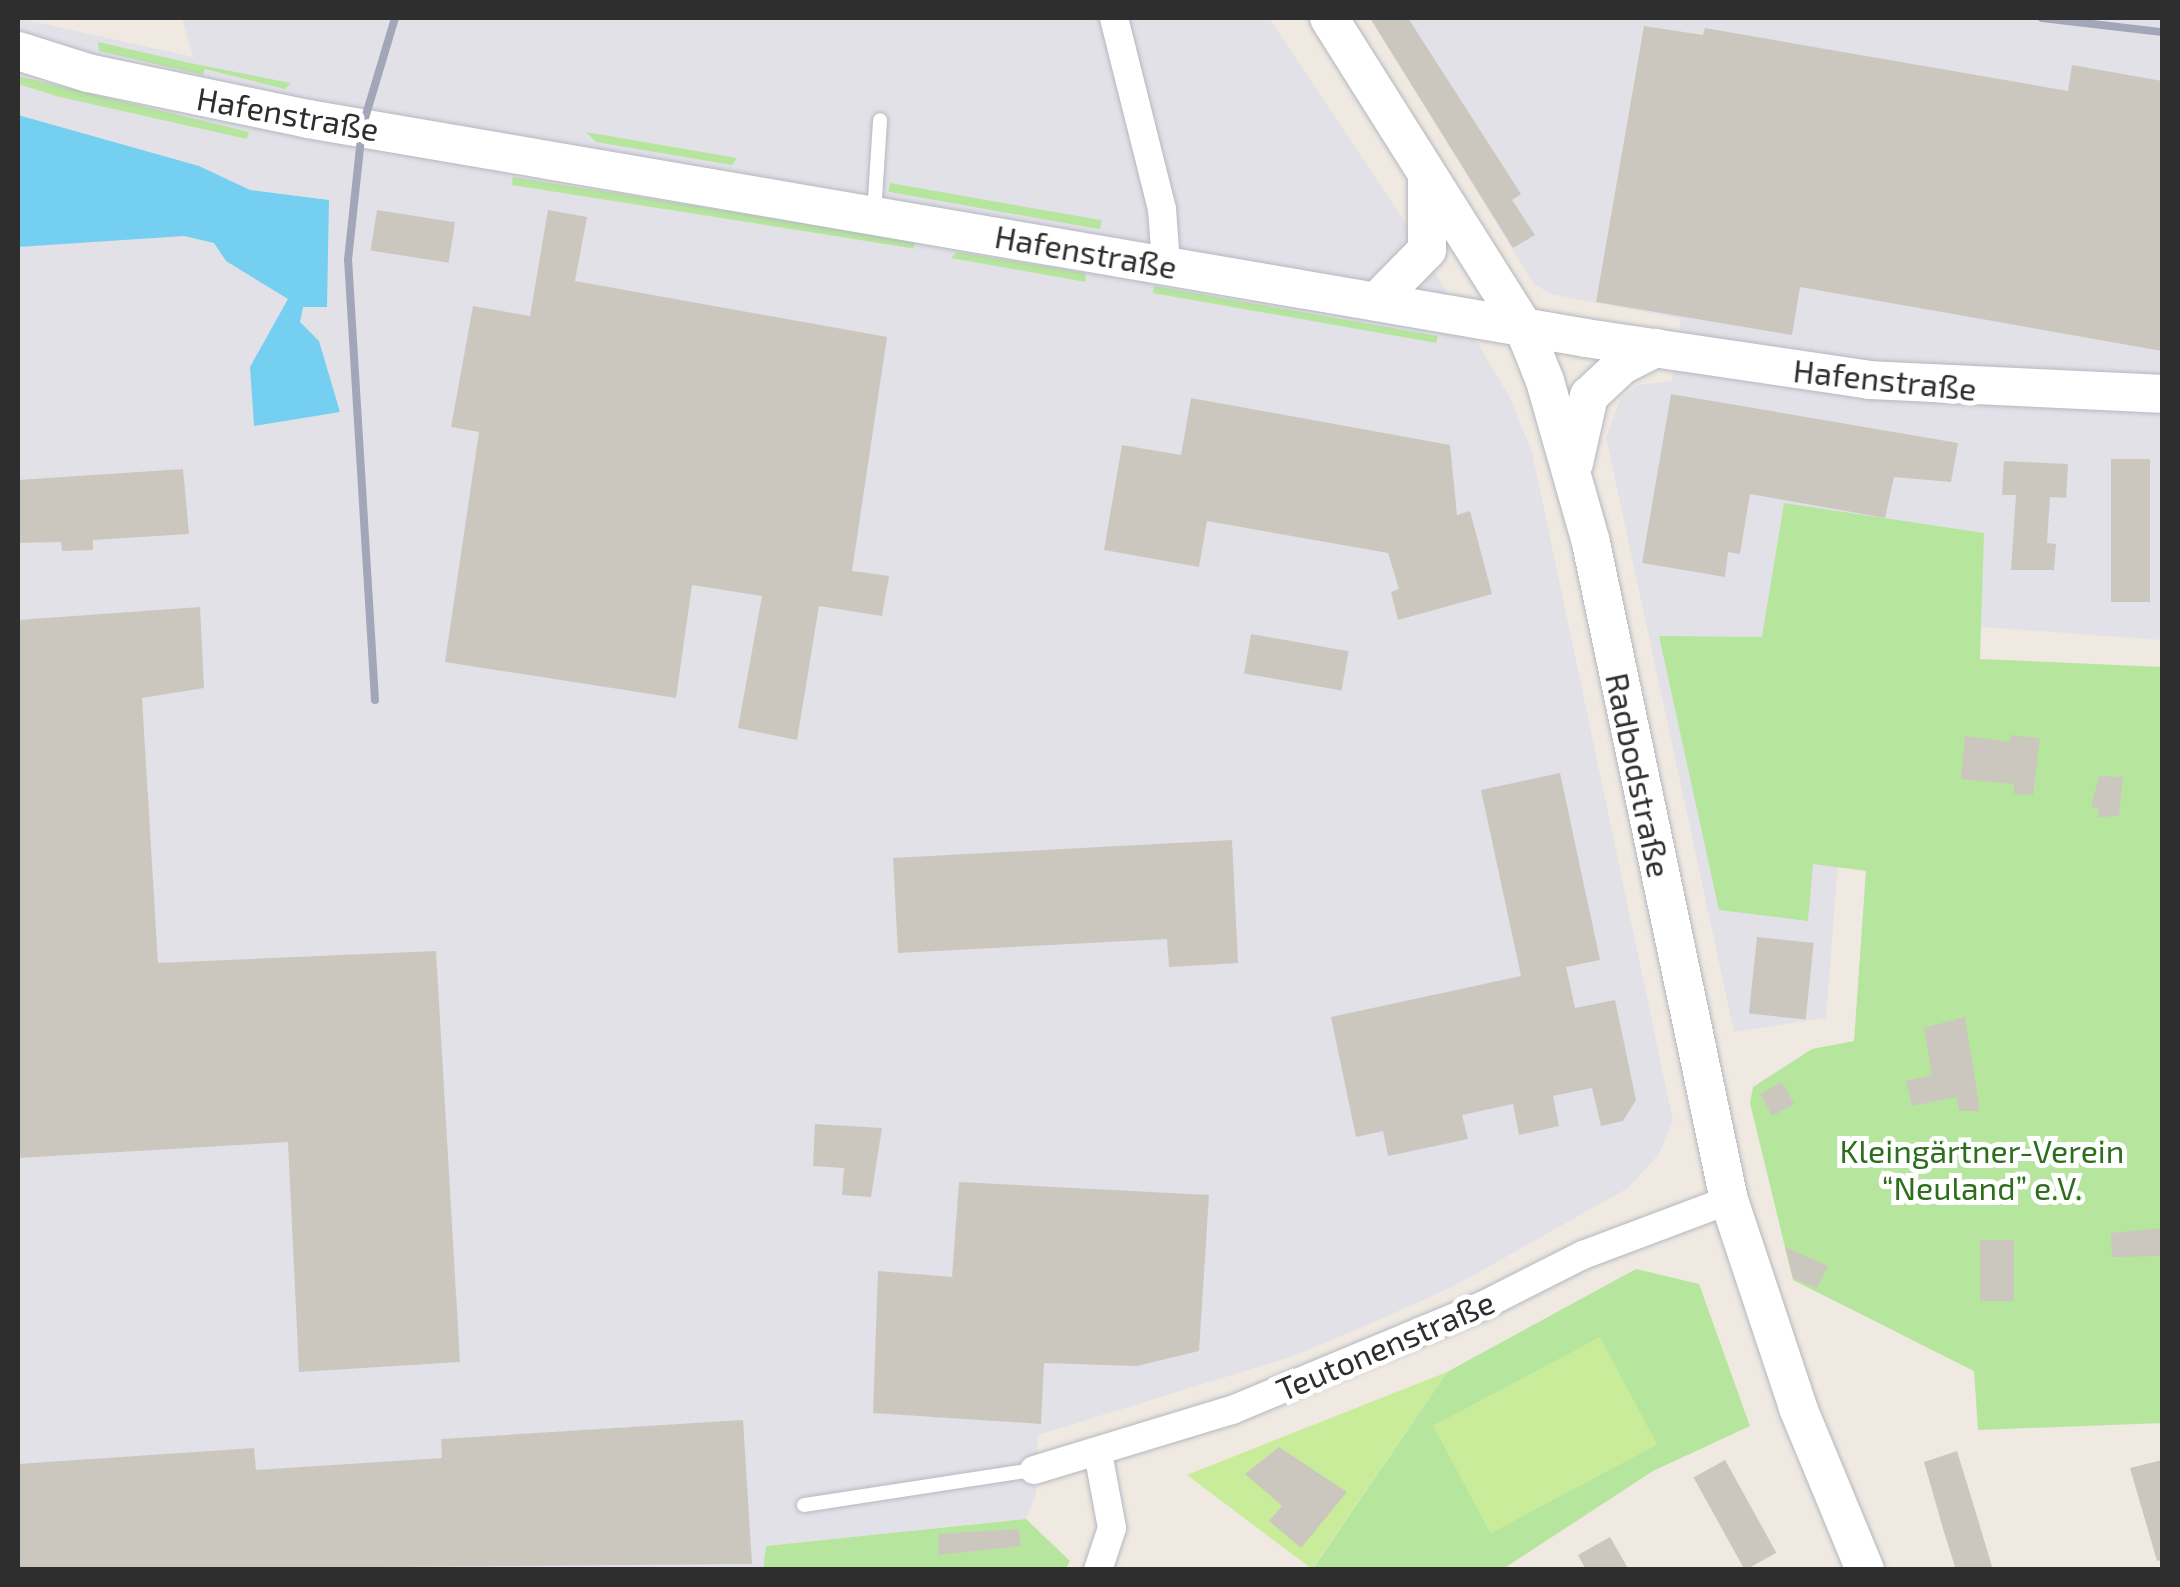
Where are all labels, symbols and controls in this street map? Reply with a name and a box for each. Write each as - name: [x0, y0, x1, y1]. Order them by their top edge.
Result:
- street label: Hafenstraße: [194, 78, 382, 148]
- street label: Hafenstraße: [992, 216, 1180, 286]
- street label: Hafenstraße: [1791, 350, 1979, 408]
- street label: Radbodstraße: [1599, 669, 1679, 881]
- park label: Kleingärtner-Verein “Neuland” e.V.: [1840, 1132, 2124, 1207]
- street label: Teutonenstraße: [1270, 1282, 1500, 1408]

